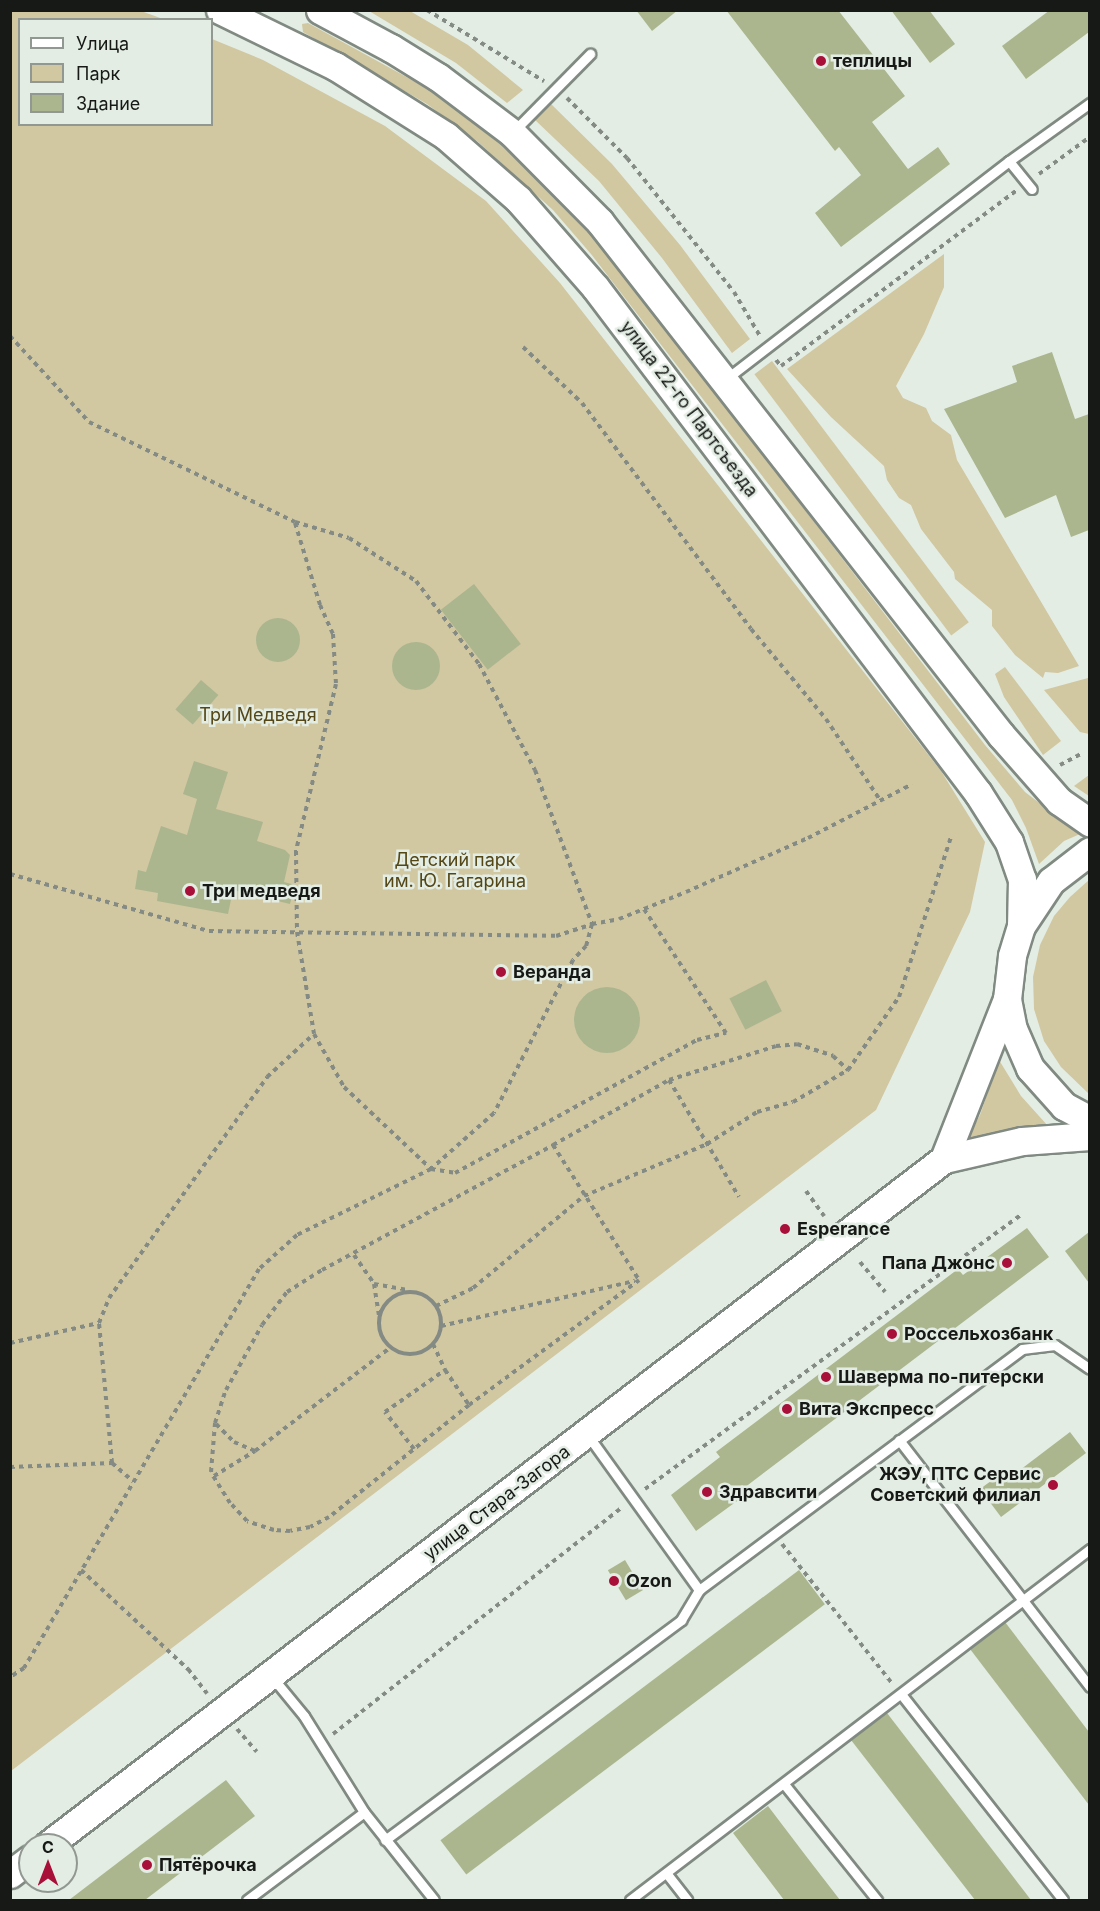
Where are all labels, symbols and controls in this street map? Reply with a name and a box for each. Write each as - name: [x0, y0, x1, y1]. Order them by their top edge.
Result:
- legend: [18, 18, 213, 126]
- text: Улица: [76, 33, 129, 54]
- place label: теплицы: [833, 50, 912, 72]
- marker: теплицы: [814, 54, 828, 68]
- text: Парк: [76, 63, 120, 84]
- text: Здание: [76, 93, 140, 114]
- street label: улица 22-го Партсъезда: [616, 317, 762, 501]
- park label: Три Медведя: [199, 704, 317, 726]
- park label: Детский парк им. Ю. Гагарина: [384, 850, 526, 892]
- place label: Три медведя: [202, 880, 321, 902]
- marker: Три медведя: [183, 884, 197, 898]
- place label: Веранда: [513, 961, 591, 983]
- marker: Веранда: [494, 965, 508, 979]
- place label: Esperance: [797, 1218, 890, 1240]
- marker: Esperance: [778, 1222, 792, 1236]
- place label: Папа Джонс: [882, 1252, 995, 1274]
- marker: Папа Джонс: [1000, 1256, 1014, 1270]
- place label: Россельхозбанк: [904, 1323, 1053, 1345]
- marker: Россельхозбанк: [885, 1327, 899, 1341]
- place label: Шаверма по-питерски: [838, 1366, 1044, 1388]
- marker: Шаверма по-питерски: [819, 1370, 833, 1384]
- place label: Вита Экспресс: [799, 1398, 934, 1420]
- marker: Вита Экспресс: [780, 1402, 794, 1416]
- street label: улица Стара-Загора: [420, 1441, 574, 1565]
- place label: ЖЭУ, ПТС Сервис Советский филиал: [870, 1464, 1041, 1506]
- marker: ЖЭУ, ПТС Сервис Советский филиал: [1046, 1478, 1060, 1492]
- place label: Здравсити: [719, 1481, 817, 1503]
- marker: Здравсити: [700, 1485, 714, 1499]
- place label: Ozon: [626, 1570, 672, 1592]
- marker: Ozon: [607, 1574, 621, 1588]
- north arrow: [18, 1833, 78, 1893]
- text: С: [42, 1837, 54, 1857]
- place label: Пятёрочка: [159, 1854, 257, 1876]
- marker: Пятёрочка: [140, 1858, 154, 1872]

